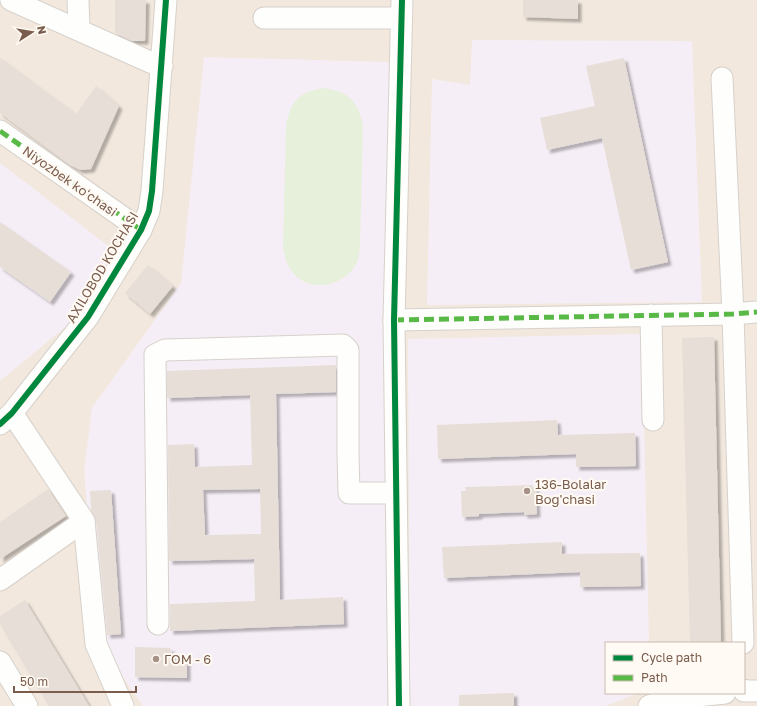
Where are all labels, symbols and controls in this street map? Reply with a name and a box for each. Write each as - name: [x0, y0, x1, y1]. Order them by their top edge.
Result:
- north arrow: [12, 12, 52, 52]
- text: N: [35, 24, 49, 35]
- street label: Niyozbek koʻchasi: [20, 142, 120, 220]
- street label: AXILOBOD KOCHASI: [62, 209, 142, 325]
- place label: 136-Bolalar Bog'chasi: [535, 476, 606, 507]
- marker: 136-Bolalar Bog'chasi: [522, 486, 532, 496]
- legend: [605, 642, 745, 694]
- text: Cycle path: [641, 650, 702, 665]
- place label: ГОМ - 6: [164, 651, 211, 667]
- marker: ГОМ - 6: [151, 654, 161, 664]
- scale bar: [14, 668, 136, 694]
- text: Path: [641, 670, 668, 685]
- text: 50 m: [20, 674, 48, 689]

